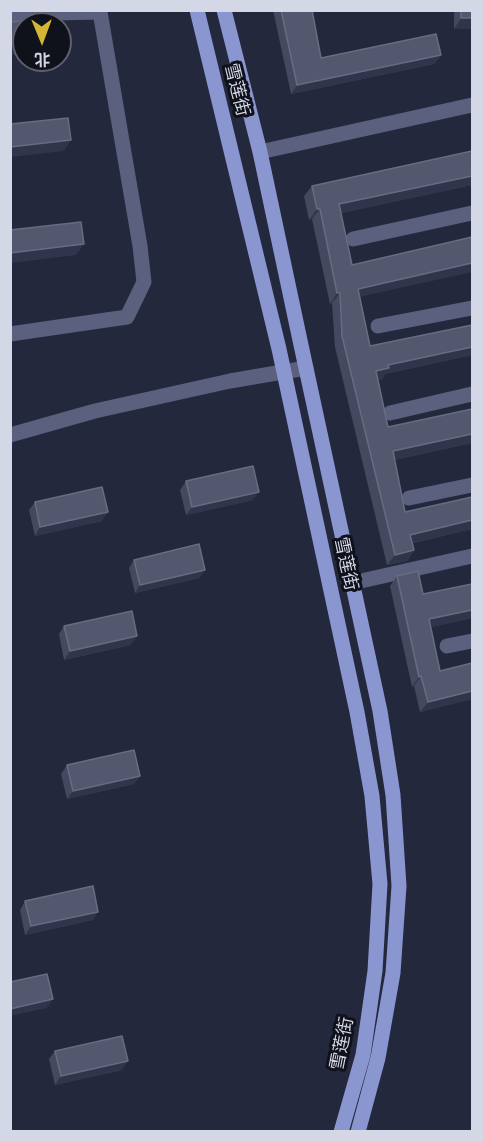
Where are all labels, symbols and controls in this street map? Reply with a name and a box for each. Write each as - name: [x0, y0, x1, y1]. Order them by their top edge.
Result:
- north arrow: [12, 12, 72, 72]
- text: 北: [34, 49, 50, 68]
- street label: 雪莲街: [219, 61, 253, 119]
- street label: 雪莲街: [329, 535, 361, 593]
- street label: 雪莲街: [327, 1015, 359, 1073]

